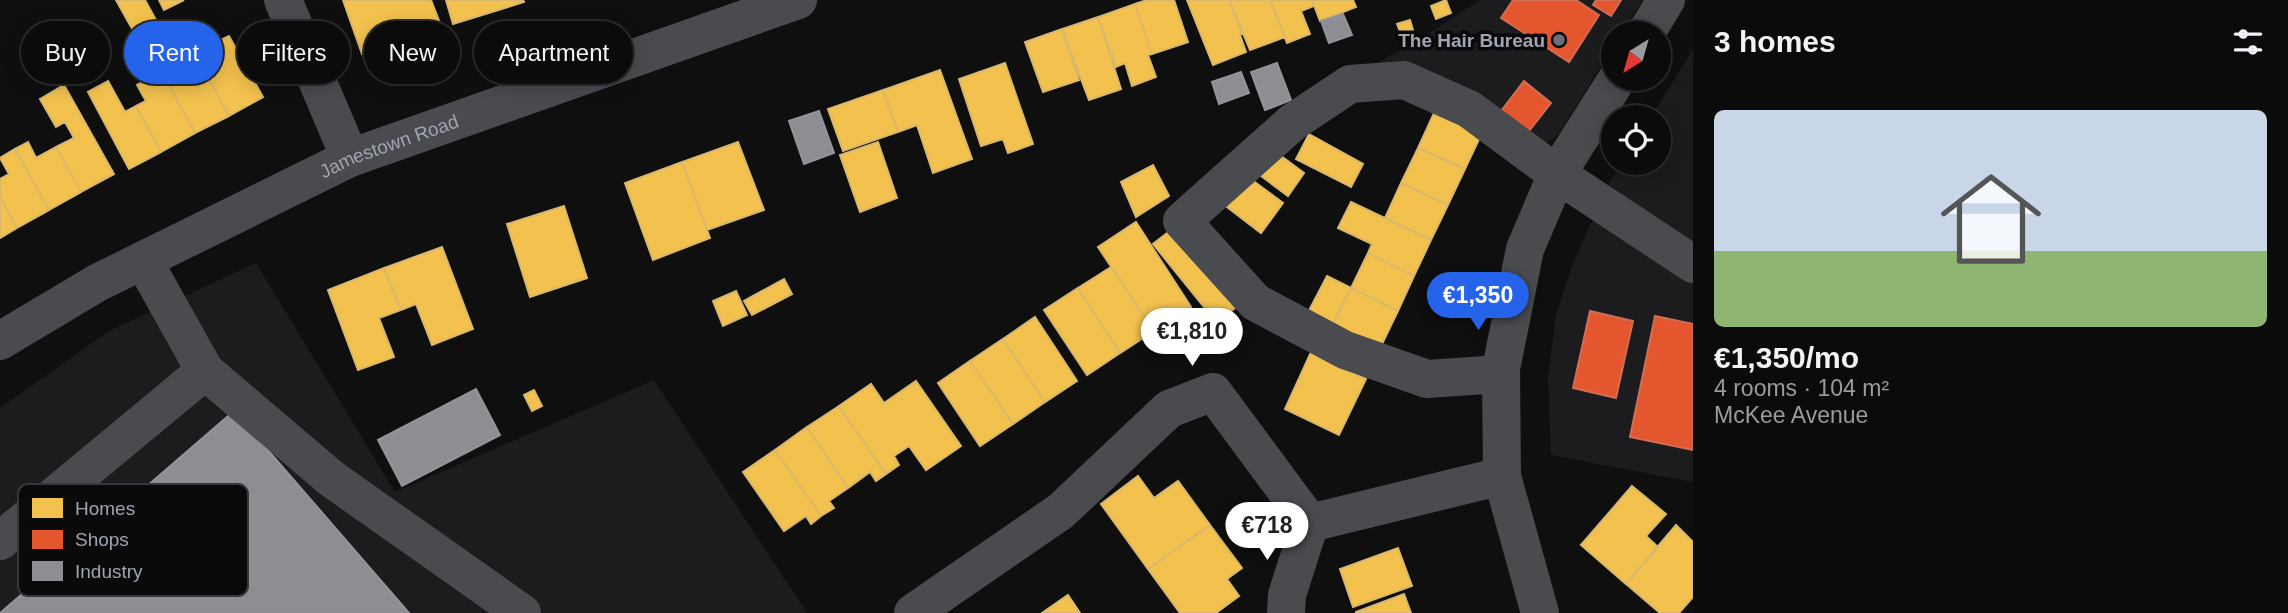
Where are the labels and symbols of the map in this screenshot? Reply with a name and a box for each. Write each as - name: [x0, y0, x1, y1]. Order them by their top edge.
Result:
- north arrow: [1601, 21, 1671, 91]
- place label: The Hair Bureau: [1398, 30, 1545, 51]
- marker: The Hair Bureau: [1551, 32, 1567, 48]
- street label: Jamestown Road: [316, 110, 461, 182]
- pin: €1,350: [1421, 272, 1535, 332]
- pin: €1,810: [1135, 308, 1249, 368]
- legend: [18, 484, 248, 596]
- text: Homes: [75, 498, 135, 519]
- pin: €718: [1226, 503, 1308, 562]
- text: Shops: [75, 529, 129, 550]
- text: Industry: [75, 561, 143, 582]

